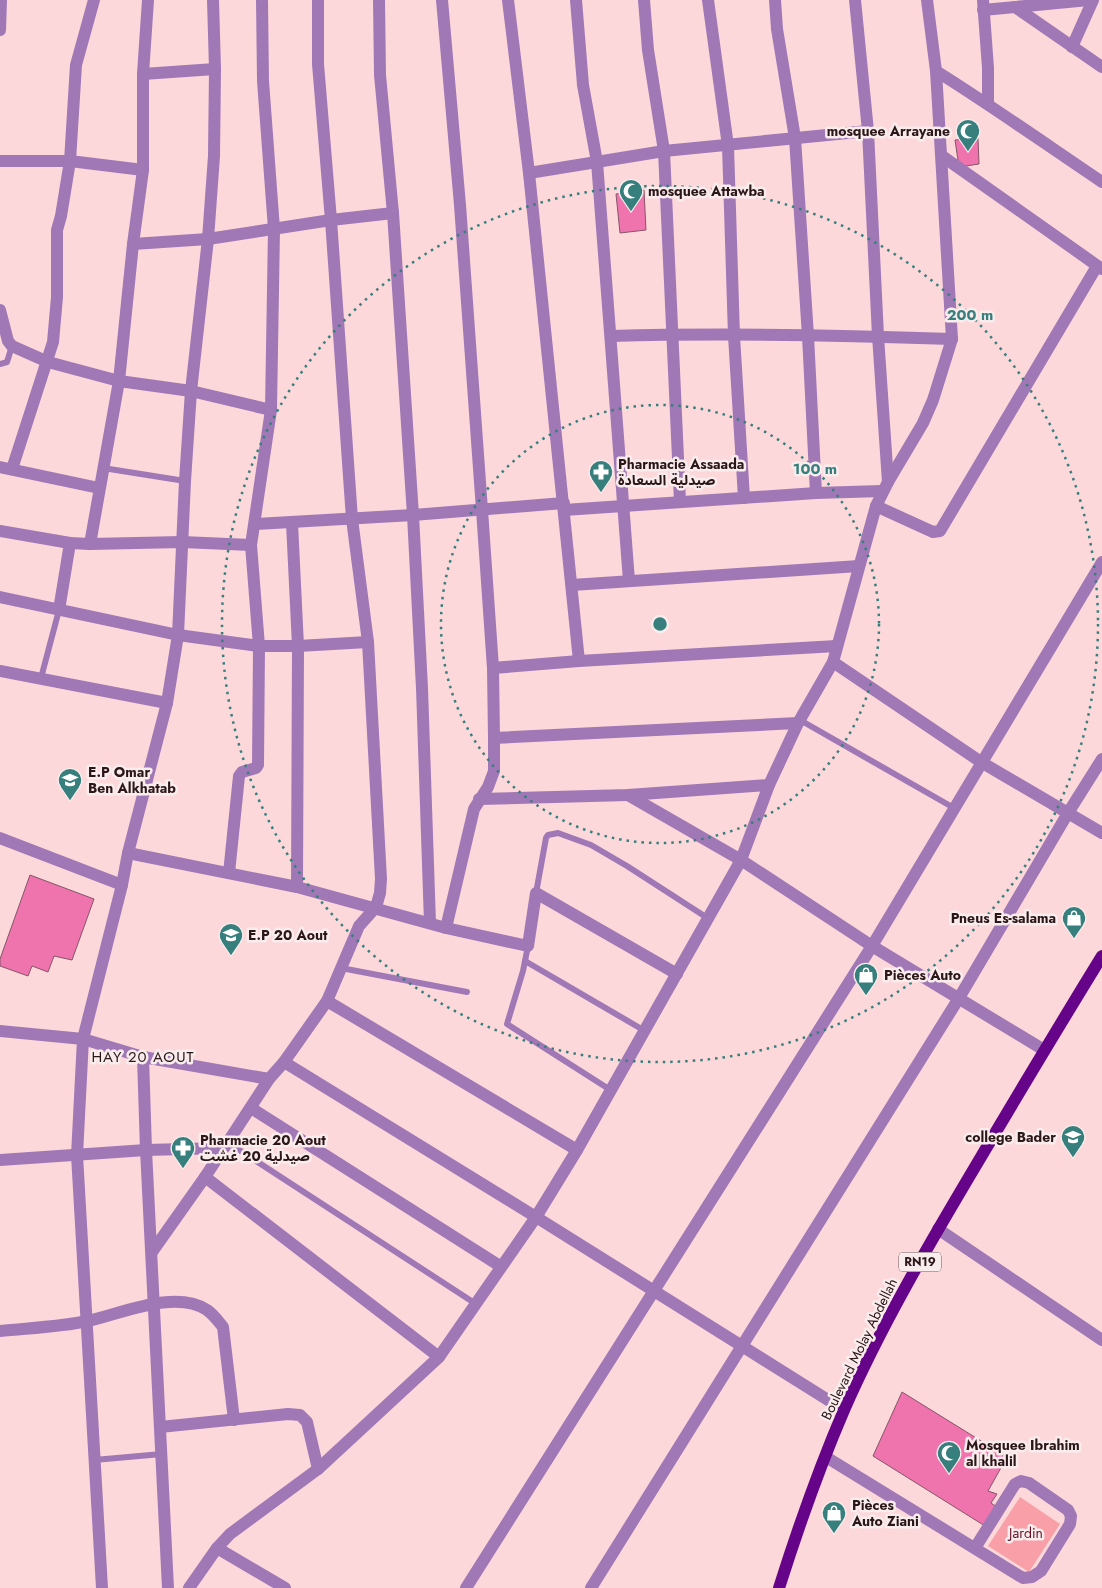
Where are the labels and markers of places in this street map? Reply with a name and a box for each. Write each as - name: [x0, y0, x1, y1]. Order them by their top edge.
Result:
- mosque icon: mosquee Arrayane: [955, 118, 981, 152]
- place label: mosquee Arrayane: [827, 121, 950, 141]
- mosque icon: mosquee Attawba: [618, 178, 644, 212]
- place label: mosquee Attawba: [648, 181, 765, 201]
- place label: Pharmacie Assaada صيدلية السعادة: [618, 454, 744, 490]
- pharmacy icon: Pharmacie Assaada صيدلية السعادة: [588, 459, 614, 493]
- centre of rings: [651, 615, 669, 633]
- place label: E.P Omar Ben Alkhatab: [88, 762, 176, 798]
- school or university icon: E.P Omar Ben Alkhatab: [57, 767, 83, 801]
- shop icon: Pneus Es-salama: [1061, 905, 1087, 939]
- place label: Pneus Es-salama: [951, 908, 1056, 928]
- school or university icon: E.P 20 Aout: [218, 922, 244, 956]
- place label: E.P 20 Aout: [248, 925, 328, 945]
- shop icon: Pièces Auto: [853, 962, 879, 996]
- place label: Pièces Auto: [884, 965, 961, 985]
- school or university icon: college Bader: [1060, 1124, 1086, 1158]
- place label: college Bader: [965, 1127, 1056, 1147]
- place label: Pharmacie 20 Aout صيدلية 20 غشت: [200, 1130, 326, 1166]
- pharmacy icon: Pharmacie 20 Aout صيدلية 20 غشت: [170, 1135, 196, 1169]
- place label: Mosquee Ibrahim al khalil: [966, 1435, 1080, 1471]
- mosque icon: Mosquee Ibrahim al khalil: [936, 1440, 962, 1474]
- place label: Pièces Auto Ziani: [851, 1495, 919, 1531]
- shop icon: Pièces Auto Ziani: [821, 1500, 847, 1534]

